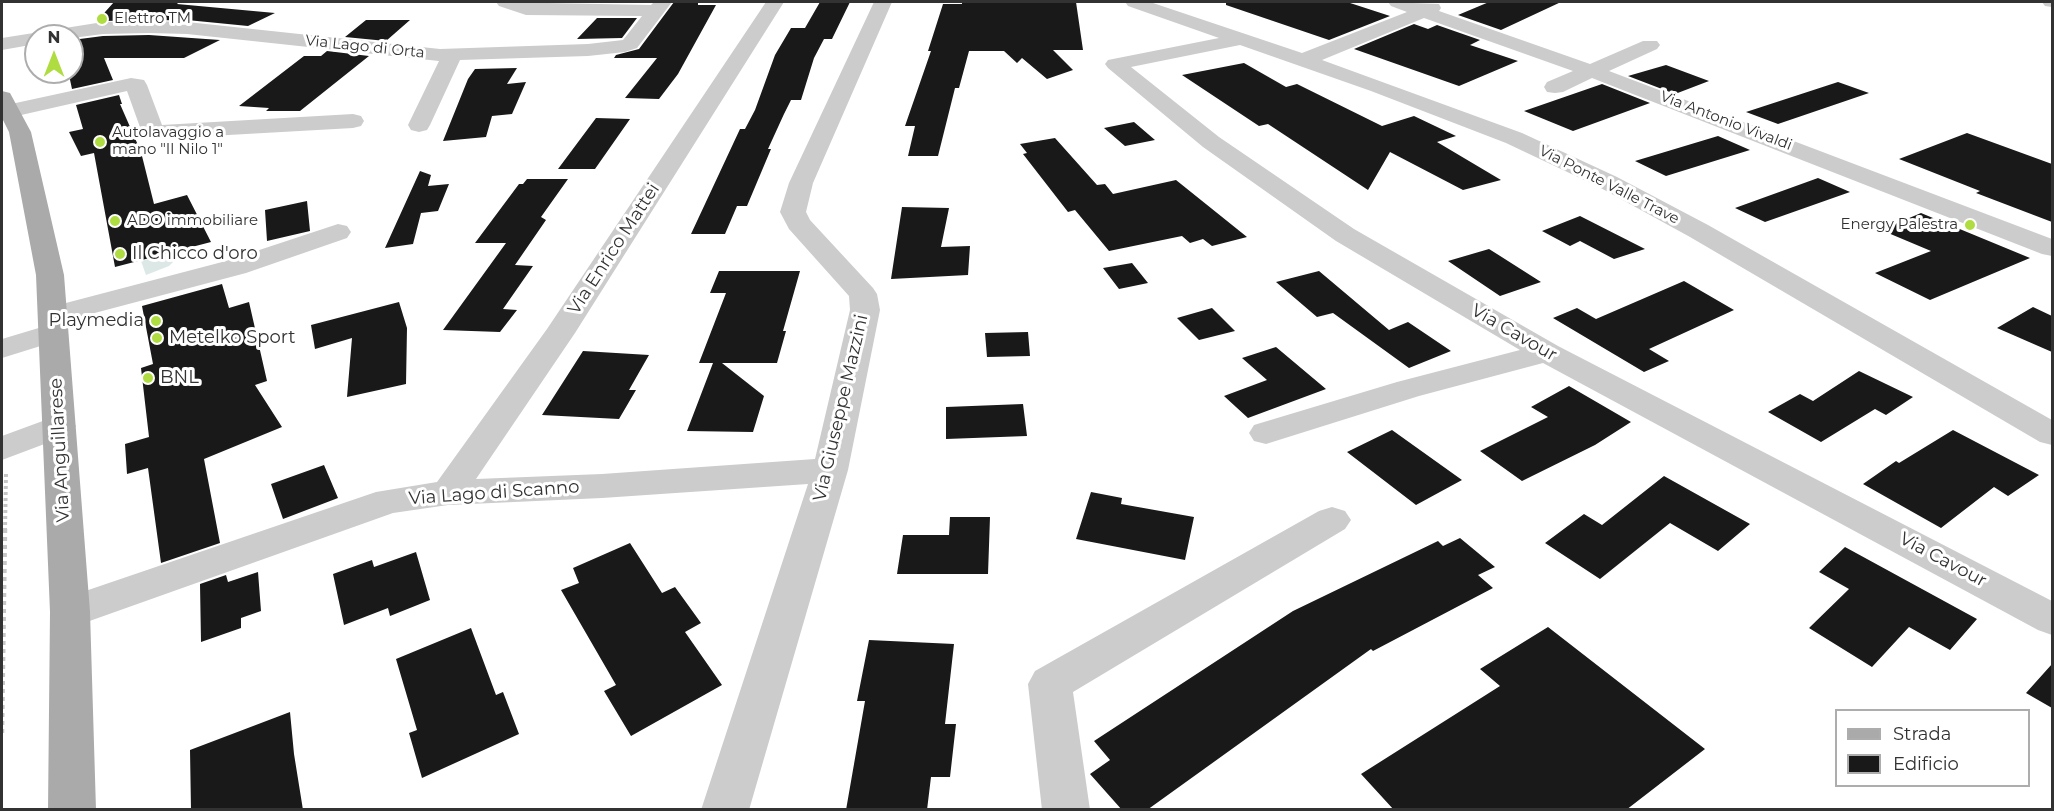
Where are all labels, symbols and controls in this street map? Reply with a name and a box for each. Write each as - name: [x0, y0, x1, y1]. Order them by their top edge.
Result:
- place label: Elettro TM: [114, 10, 191, 28]
- marker: Elettro TM: [95, 12, 109, 26]
- north arrow: [24, 24, 84, 84]
- text: N: [48, 28, 60, 47]
- street label: Via Lago di Orta: [304, 32, 426, 62]
- street label: Via Antonio Vivaldi: [1658, 88, 1794, 154]
- place label: Autolavaggio a mano "Il Nilo 1": [112, 124, 224, 159]
- marker: Autolavaggio a mano "Il Nilo 1": [93, 135, 107, 149]
- street label: Via Ponte Valle Trave: [1536, 142, 1682, 228]
- street label: Via Enrico Mattei: [564, 179, 664, 319]
- place label: ADO immobiliare: [127, 212, 258, 230]
- marker: ADO immobiliare: [108, 214, 122, 228]
- place label: Energy Palestra: [1841, 216, 1958, 234]
- marker: Energy Palestra: [1963, 218, 1977, 232]
- place label: Il Chicco d'oro: [132, 243, 258, 265]
- marker: Il Chicco d'oro: [113, 247, 127, 261]
- street label: Via Cavour: [1467, 300, 1561, 366]
- place label: Playmedia: [49, 310, 144, 332]
- street label: Via Giuseppe Mazzini: [809, 313, 873, 503]
- marker: Playmedia: [149, 314, 163, 328]
- place label: Metelko Sport: [169, 327, 295, 349]
- marker: Metelko Sport: [150, 331, 164, 345]
- place label: BNL: [160, 367, 199, 389]
- marker: BNL: [141, 371, 155, 385]
- street label: Via Anguillarese: [45, 377, 75, 523]
- street label: Via Lago di Scanno: [408, 476, 580, 510]
- street label: Via Cavour: [1896, 528, 1990, 592]
- legend: [1835, 709, 2030, 787]
- text: Strada: [1893, 723, 1951, 745]
- text: Edificio: [1893, 753, 1959, 775]

